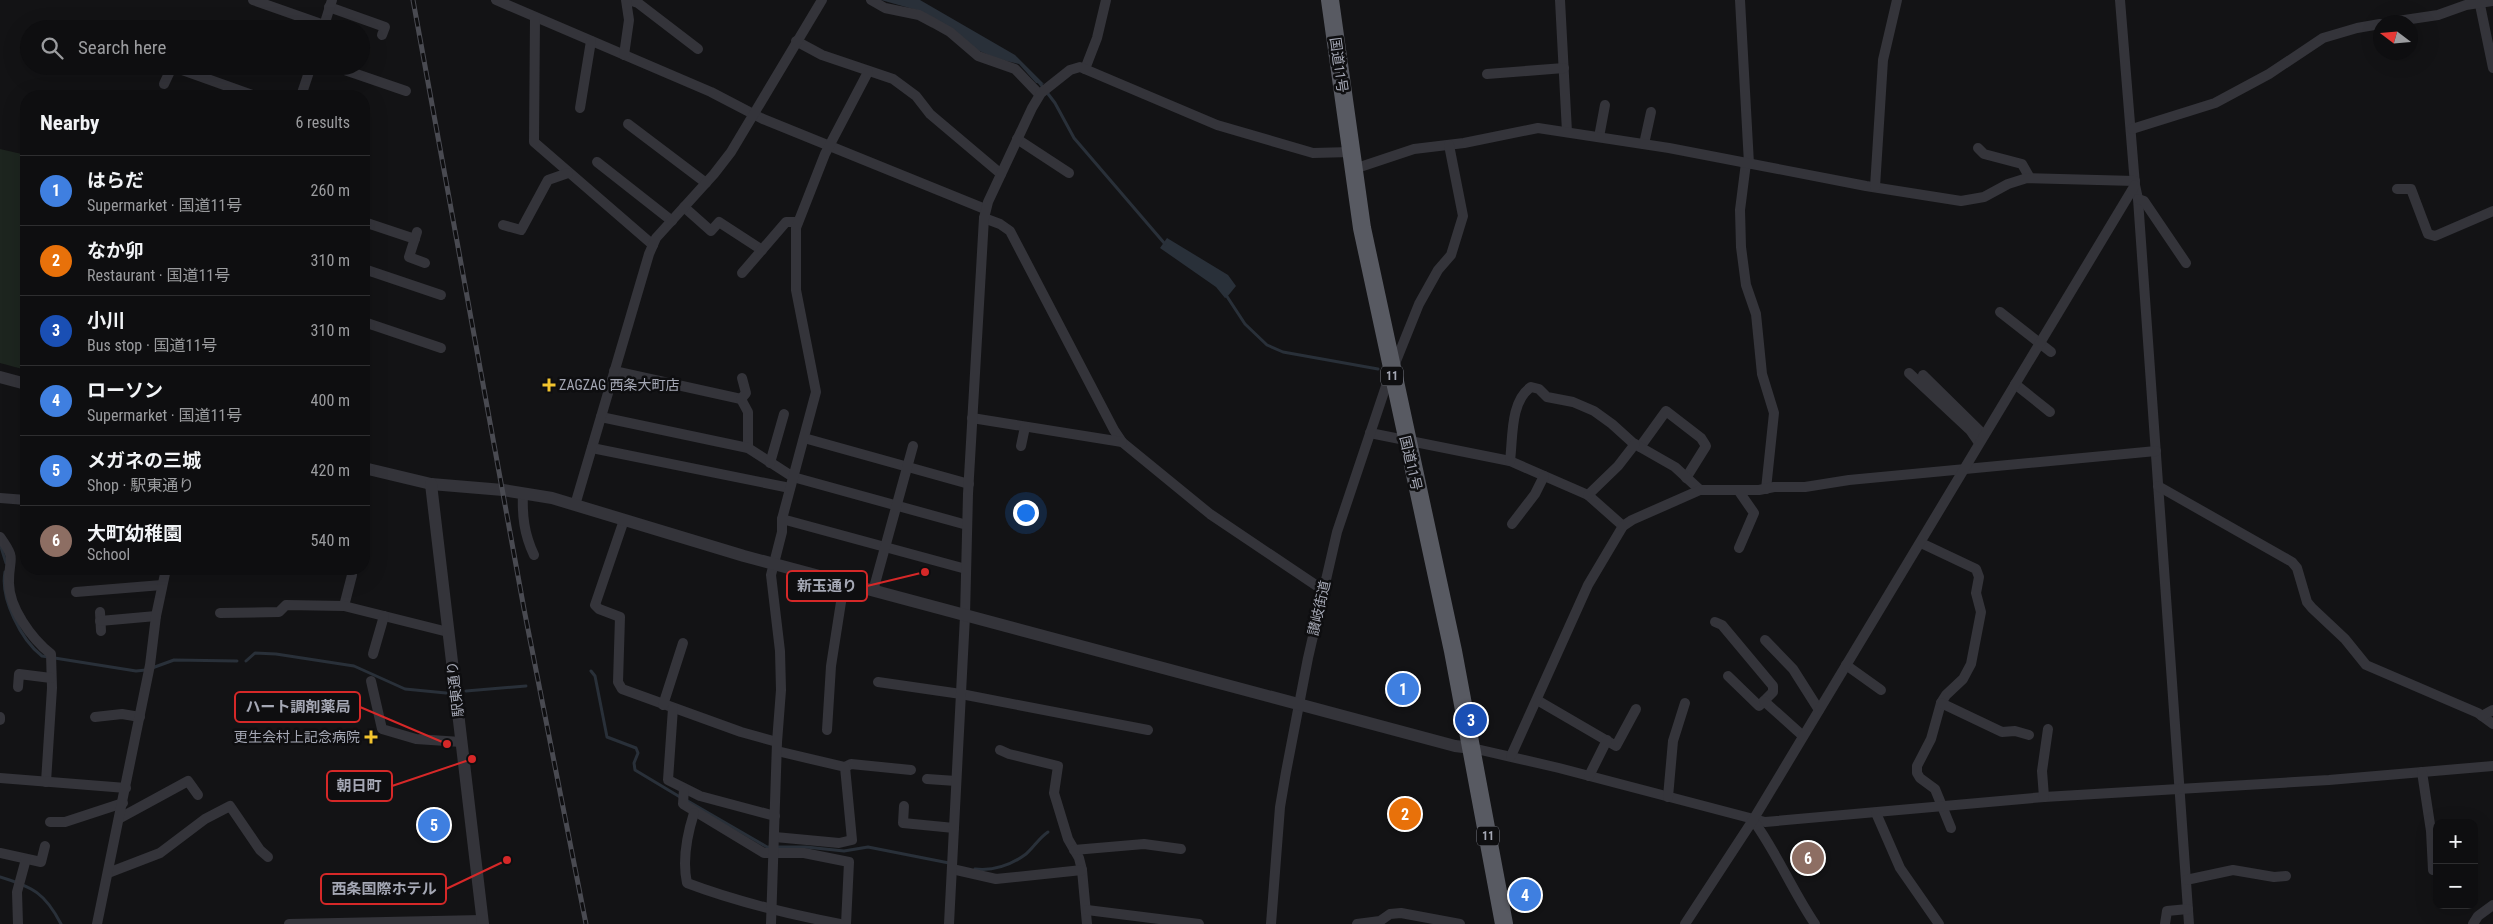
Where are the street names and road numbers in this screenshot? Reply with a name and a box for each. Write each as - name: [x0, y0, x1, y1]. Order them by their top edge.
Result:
- street label: 国道11号: [1327, 36, 1351, 94]
- road number: 11: [1381, 366, 1403, 386]
- street label: 国道11号: [1397, 434, 1425, 492]
- street label: 讃岐街道: [1305, 579, 1333, 637]
- street label: 駅東通り: [444, 660, 466, 718]
- road number: 11: [1477, 826, 1499, 846]

